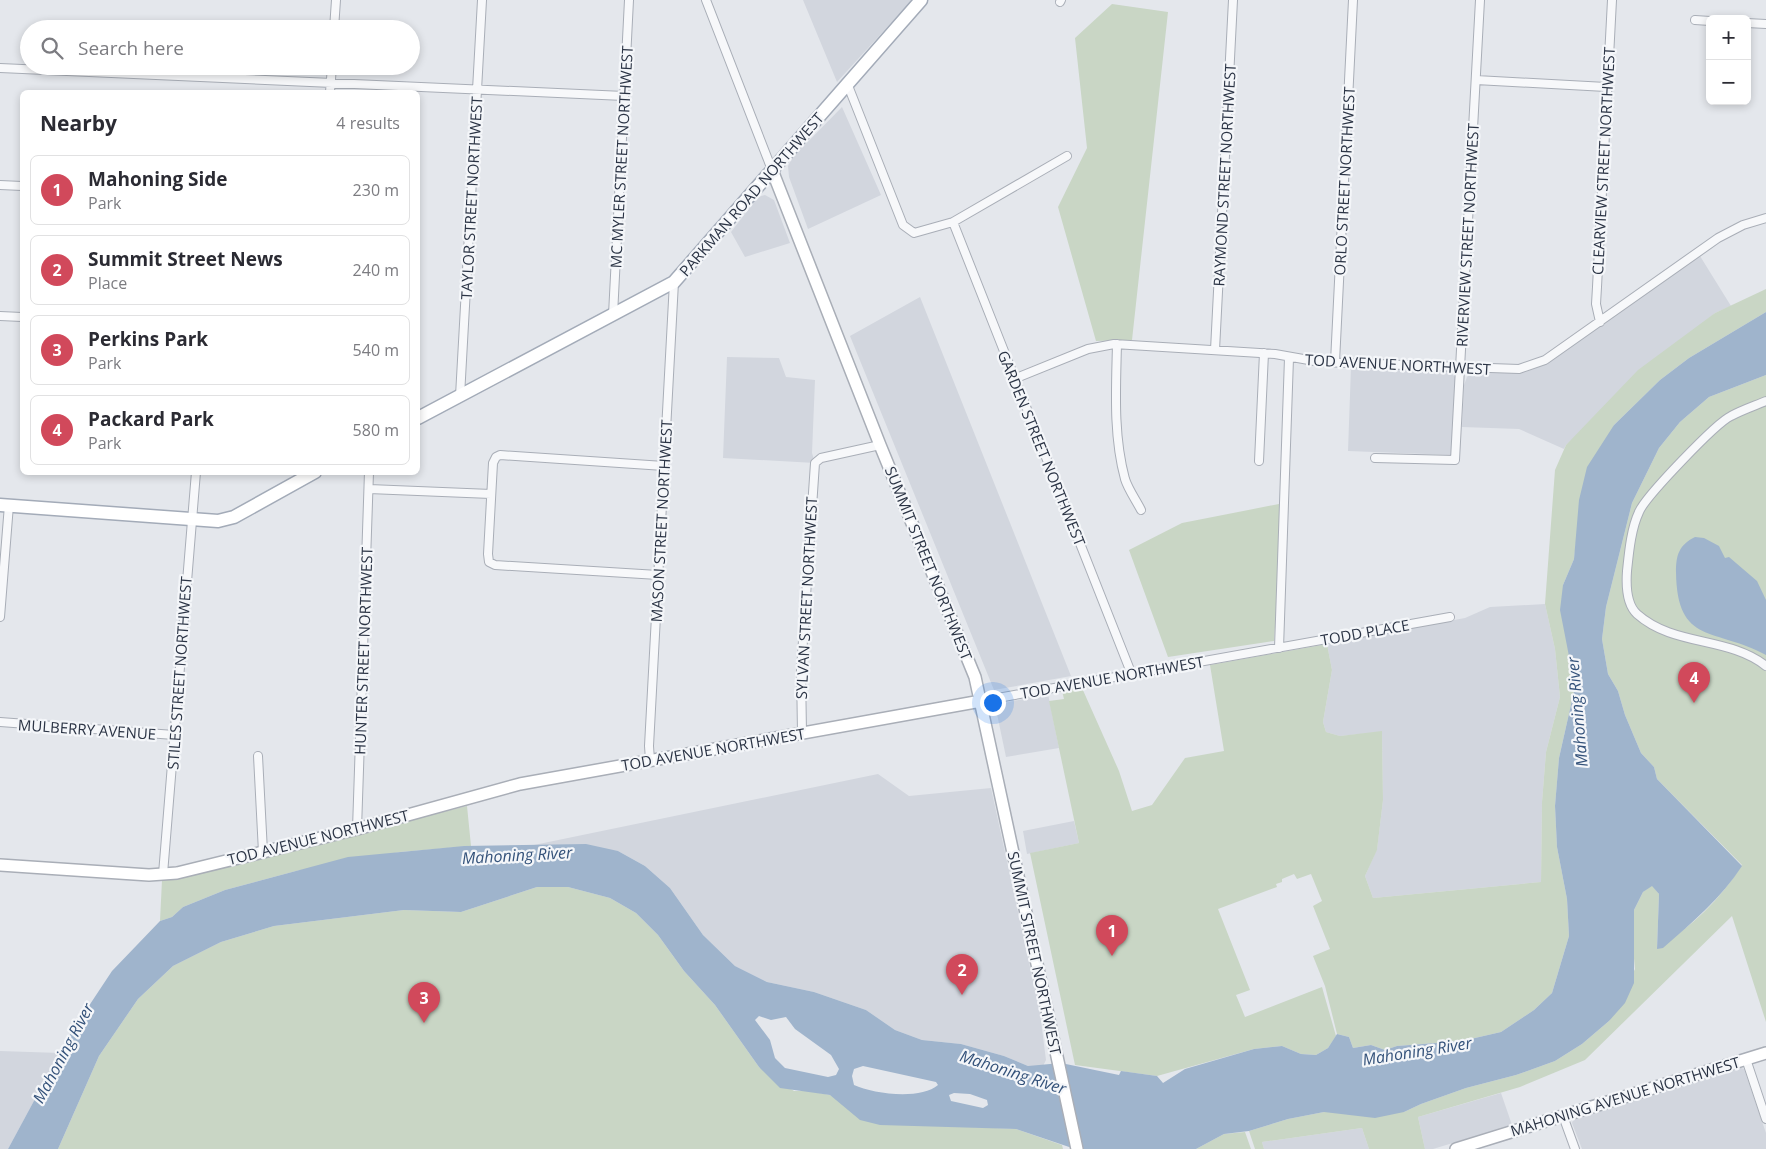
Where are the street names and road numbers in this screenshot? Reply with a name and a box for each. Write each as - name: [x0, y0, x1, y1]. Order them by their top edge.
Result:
- street label: MC MYLER STREET NORTHWEST: [605, 44, 637, 269]
- street label: CLEARVIEW STREET NORTHWEST: [1587, 46, 1619, 276]
- street label: RAYMOND STREET NORTHWEST: [1208, 62, 1240, 287]
- street label: ORLO STREET NORTHWEST: [1329, 85, 1359, 276]
- street label: TAYLOR STREET NORTHWEST: [456, 95, 486, 300]
- street label: PARKMAN ROAD NORTHWEST: [674, 107, 828, 280]
- street label: RIVERVIEW STREET NORTHWEST: [1451, 122, 1483, 347]
- street label: GARDEN STREET NORTHWEST: [994, 347, 1091, 549]
- street label: TOD AVENUE NORTHWEST: [1305, 349, 1492, 379]
- street label: MASON STREET NORTHWEST: [646, 418, 676, 623]
- street label: SUMMIT STREET NORTHWEST: [881, 463, 977, 664]
- street label: SYLVAN STREET NORTHWEST: [791, 495, 821, 700]
- street label: HUNTER STREET NORTHWEST: [349, 546, 377, 755]
- street label: STILES STREET NORTHWEST: [162, 575, 196, 770]
- street label: TODD PLACE: [1319, 614, 1411, 650]
- street label: TOD AVENUE NORTHWEST: [1019, 651, 1206, 703]
- street label: MULBERRY AVENUE: [17, 714, 157, 744]
- street label: TOD AVENUE NORTHWEST: [620, 723, 807, 775]
- street label: TOD AVENUE NORTHWEST: [225, 805, 411, 869]
- street label: SUMMIT STREET NORTHWEST: [1004, 850, 1066, 1057]
- street label: MAHONING AVENUE NORTHWEST: [1508, 1051, 1743, 1140]

